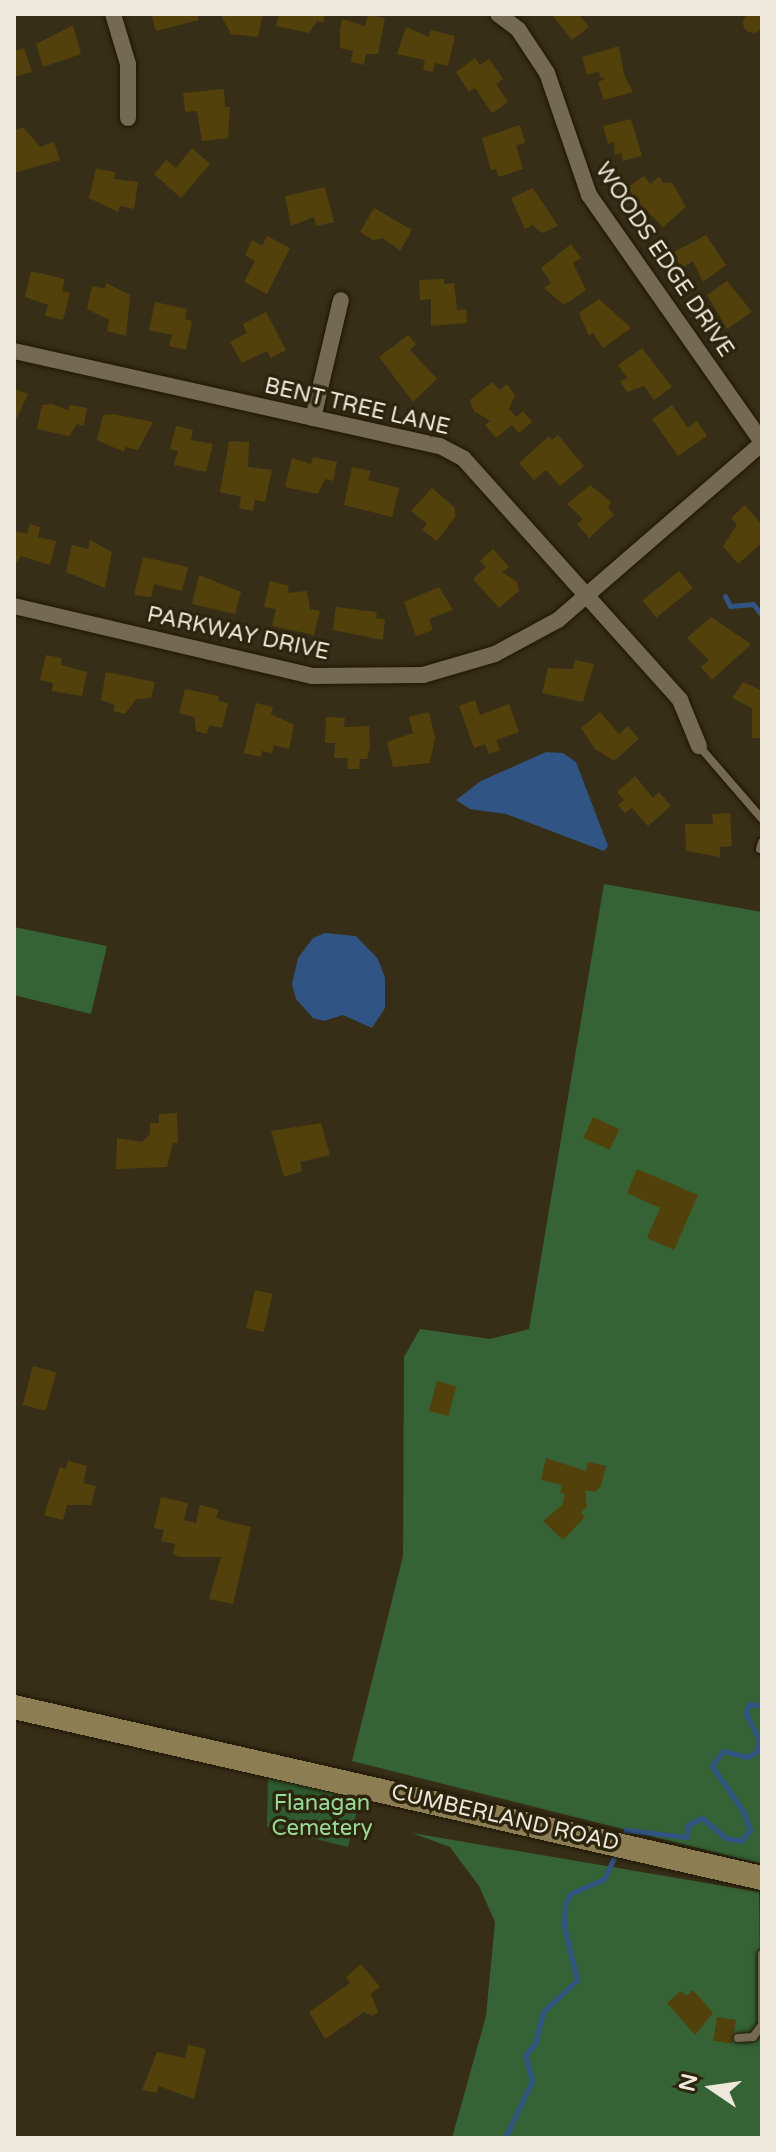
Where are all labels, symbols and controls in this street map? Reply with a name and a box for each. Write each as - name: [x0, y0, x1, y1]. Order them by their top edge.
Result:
- street label: WOODS EDGE DRIVE: [589, 158, 739, 362]
- street label: BENT TREE LANE: [262, 373, 452, 441]
- street label: PARKWAY DRIVE: [145, 602, 331, 666]
- street label: CUMBERLAND ROAD: [389, 1779, 621, 1857]
- park label: Flanagan Cemetery: [272, 1790, 372, 1842]
- north arrow: [672, 2048, 752, 2128]
- text: N: [674, 2071, 703, 2094]

